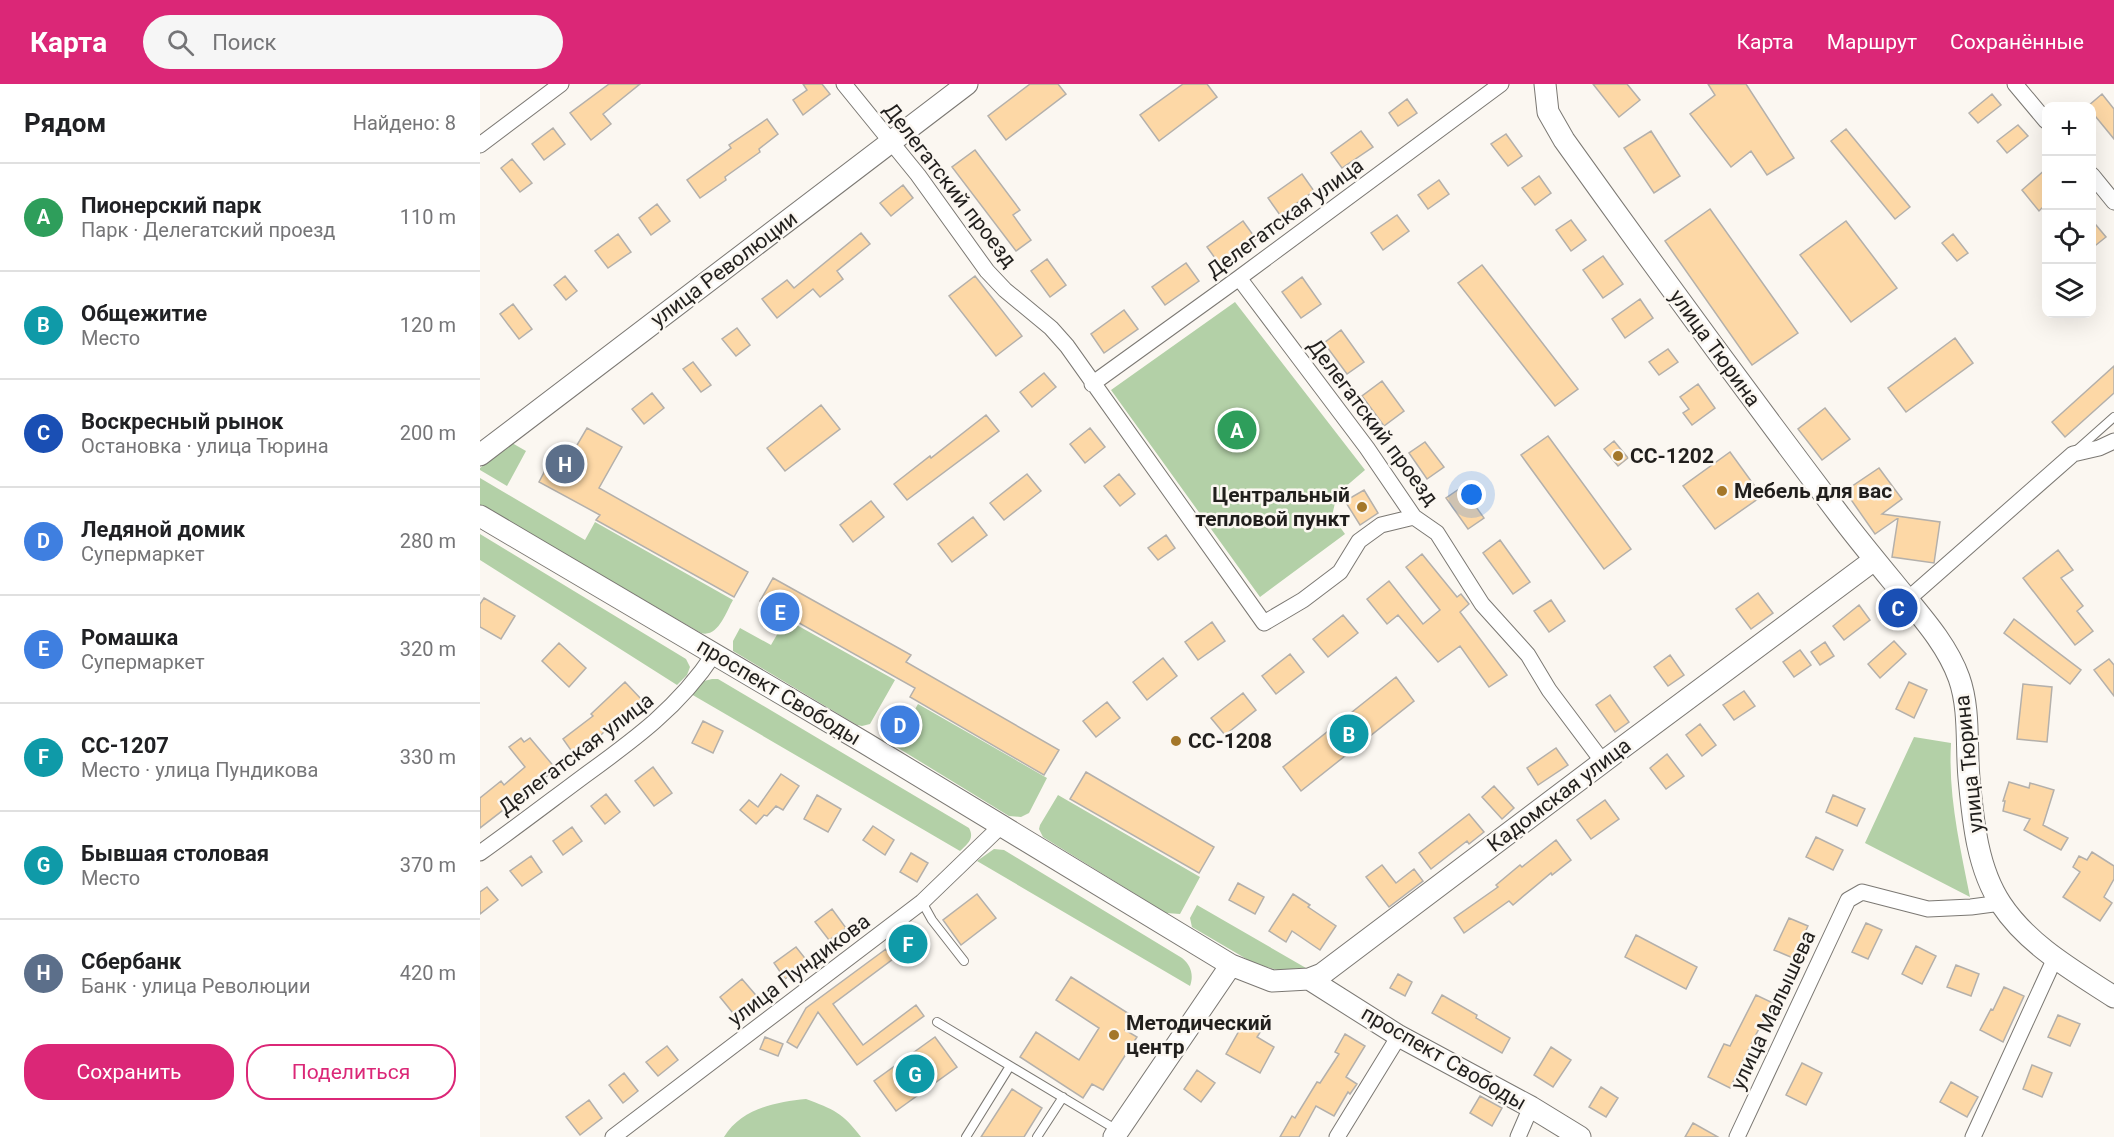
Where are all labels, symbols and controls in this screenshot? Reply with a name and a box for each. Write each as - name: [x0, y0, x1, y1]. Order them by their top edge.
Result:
- search box: [143, 15, 563, 69]
- text: Карта: [30, 26, 107, 59]
- icon: search: [164, 26, 197, 59]
- text: Поиск: [212, 30, 277, 55]
- text: Карта: [1737, 30, 1794, 54]
- text: Маршрут: [1827, 30, 1917, 54]
- text: Сохранённые: [1950, 30, 2084, 54]
- street label: Делегатский проезд: [878, 98, 1022, 272]
- map controls: [2042, 102, 2096, 318]
- button: +: [2042, 102, 2096, 156]
- text: Рядом: [24, 108, 106, 138]
- text: Найдено: 8: [353, 111, 456, 135]
- street label: Делегатская улица: [1202, 153, 1368, 283]
- button: −: [2042, 156, 2096, 210]
- text: Пионерский парк: [81, 193, 261, 218]
- text: A: [37, 205, 50, 229]
- text: 110 m: [400, 205, 456, 229]
- street label: улица Революции: [646, 206, 802, 332]
- button: locate: [2042, 210, 2096, 264]
- text: Парк · Делегатский проезд: [81, 218, 335, 242]
- button: layers: [2042, 264, 2096, 318]
- street label: улица Тюрина: [1665, 285, 1765, 411]
- text: Общежитие: [81, 301, 207, 326]
- text: B: [37, 313, 50, 337]
- text: 120 m: [400, 313, 456, 337]
- text: Место: [81, 326, 140, 350]
- street label: Делегатский проезд: [1303, 334, 1443, 510]
- pin: A: [1218, 408, 1257, 452]
- text: Воскресный рынок: [81, 409, 283, 434]
- text: C: [37, 421, 50, 445]
- text: 200 m: [400, 421, 456, 445]
- text: Остановка · улица Тюрина: [81, 434, 329, 458]
- pin: H: [546, 442, 584, 487]
- place label: СС-1202: [1630, 444, 1714, 468]
- marker: СС-1202: [1611, 449, 1625, 463]
- place label: Мебель для вас: [1734, 479, 1892, 503]
- your location: [1457, 480, 1486, 509]
- place label: Центральный тепловой пункт: [1195, 483, 1350, 531]
- marker: Мебель для вас: [1715, 484, 1729, 498]
- marker: Центральный тепловой пункт: [1355, 500, 1369, 514]
- text: Ледяной домик: [81, 517, 245, 542]
- text: D: [37, 529, 50, 553]
- text: 280 m: [400, 529, 456, 553]
- text: Супермаркет: [81, 542, 205, 566]
- pin: C: [1878, 586, 1918, 630]
- pin: E: [760, 590, 800, 634]
- text: Ромашка: [81, 625, 178, 650]
- street label: проспект Свободы: [693, 634, 865, 750]
- text: E: [38, 637, 49, 661]
- text: 320 m: [400, 637, 456, 661]
- text: Супермаркет: [81, 650, 205, 674]
- street label: Делегатская улица: [494, 688, 658, 820]
- street label: улица Тюрина: [1950, 694, 1988, 834]
- pin: D: [880, 702, 920, 748]
- pin: B: [1330, 712, 1368, 756]
- place label: СС-1208: [1188, 729, 1272, 753]
- text: СС-1207: [81, 733, 169, 758]
- street label: Кадомская улица: [1483, 733, 1635, 857]
- marker: СС-1208: [1169, 734, 1183, 748]
- text: F: [38, 745, 49, 769]
- text: 330 m: [400, 745, 456, 769]
- text: Место · улица Пундикова: [81, 758, 318, 782]
- text: Бывшая столовая: [81, 841, 269, 866]
- text: G: [37, 853, 50, 877]
- text: 370 m: [400, 853, 456, 877]
- text: Место: [81, 866, 140, 890]
- street label: улица Пундикова: [723, 909, 875, 1031]
- pin: F: [888, 922, 928, 966]
- street label: улица Малышева: [1726, 927, 1820, 1093]
- text: Сбербанк: [81, 949, 181, 974]
- text: H: [36, 961, 51, 985]
- text: 420 m: [400, 961, 456, 985]
- text: Банк · улица Революции: [81, 974, 310, 998]
- street label: проспект Свободы: [1357, 1001, 1531, 1115]
- place label: Методический центр: [1126, 1011, 1272, 1059]
- marker: Методический центр: [1107, 1028, 1121, 1042]
- button: Сохранить: [24, 1044, 234, 1100]
- button: Поделиться: [246, 1044, 456, 1100]
- pin: G: [896, 1052, 934, 1096]

